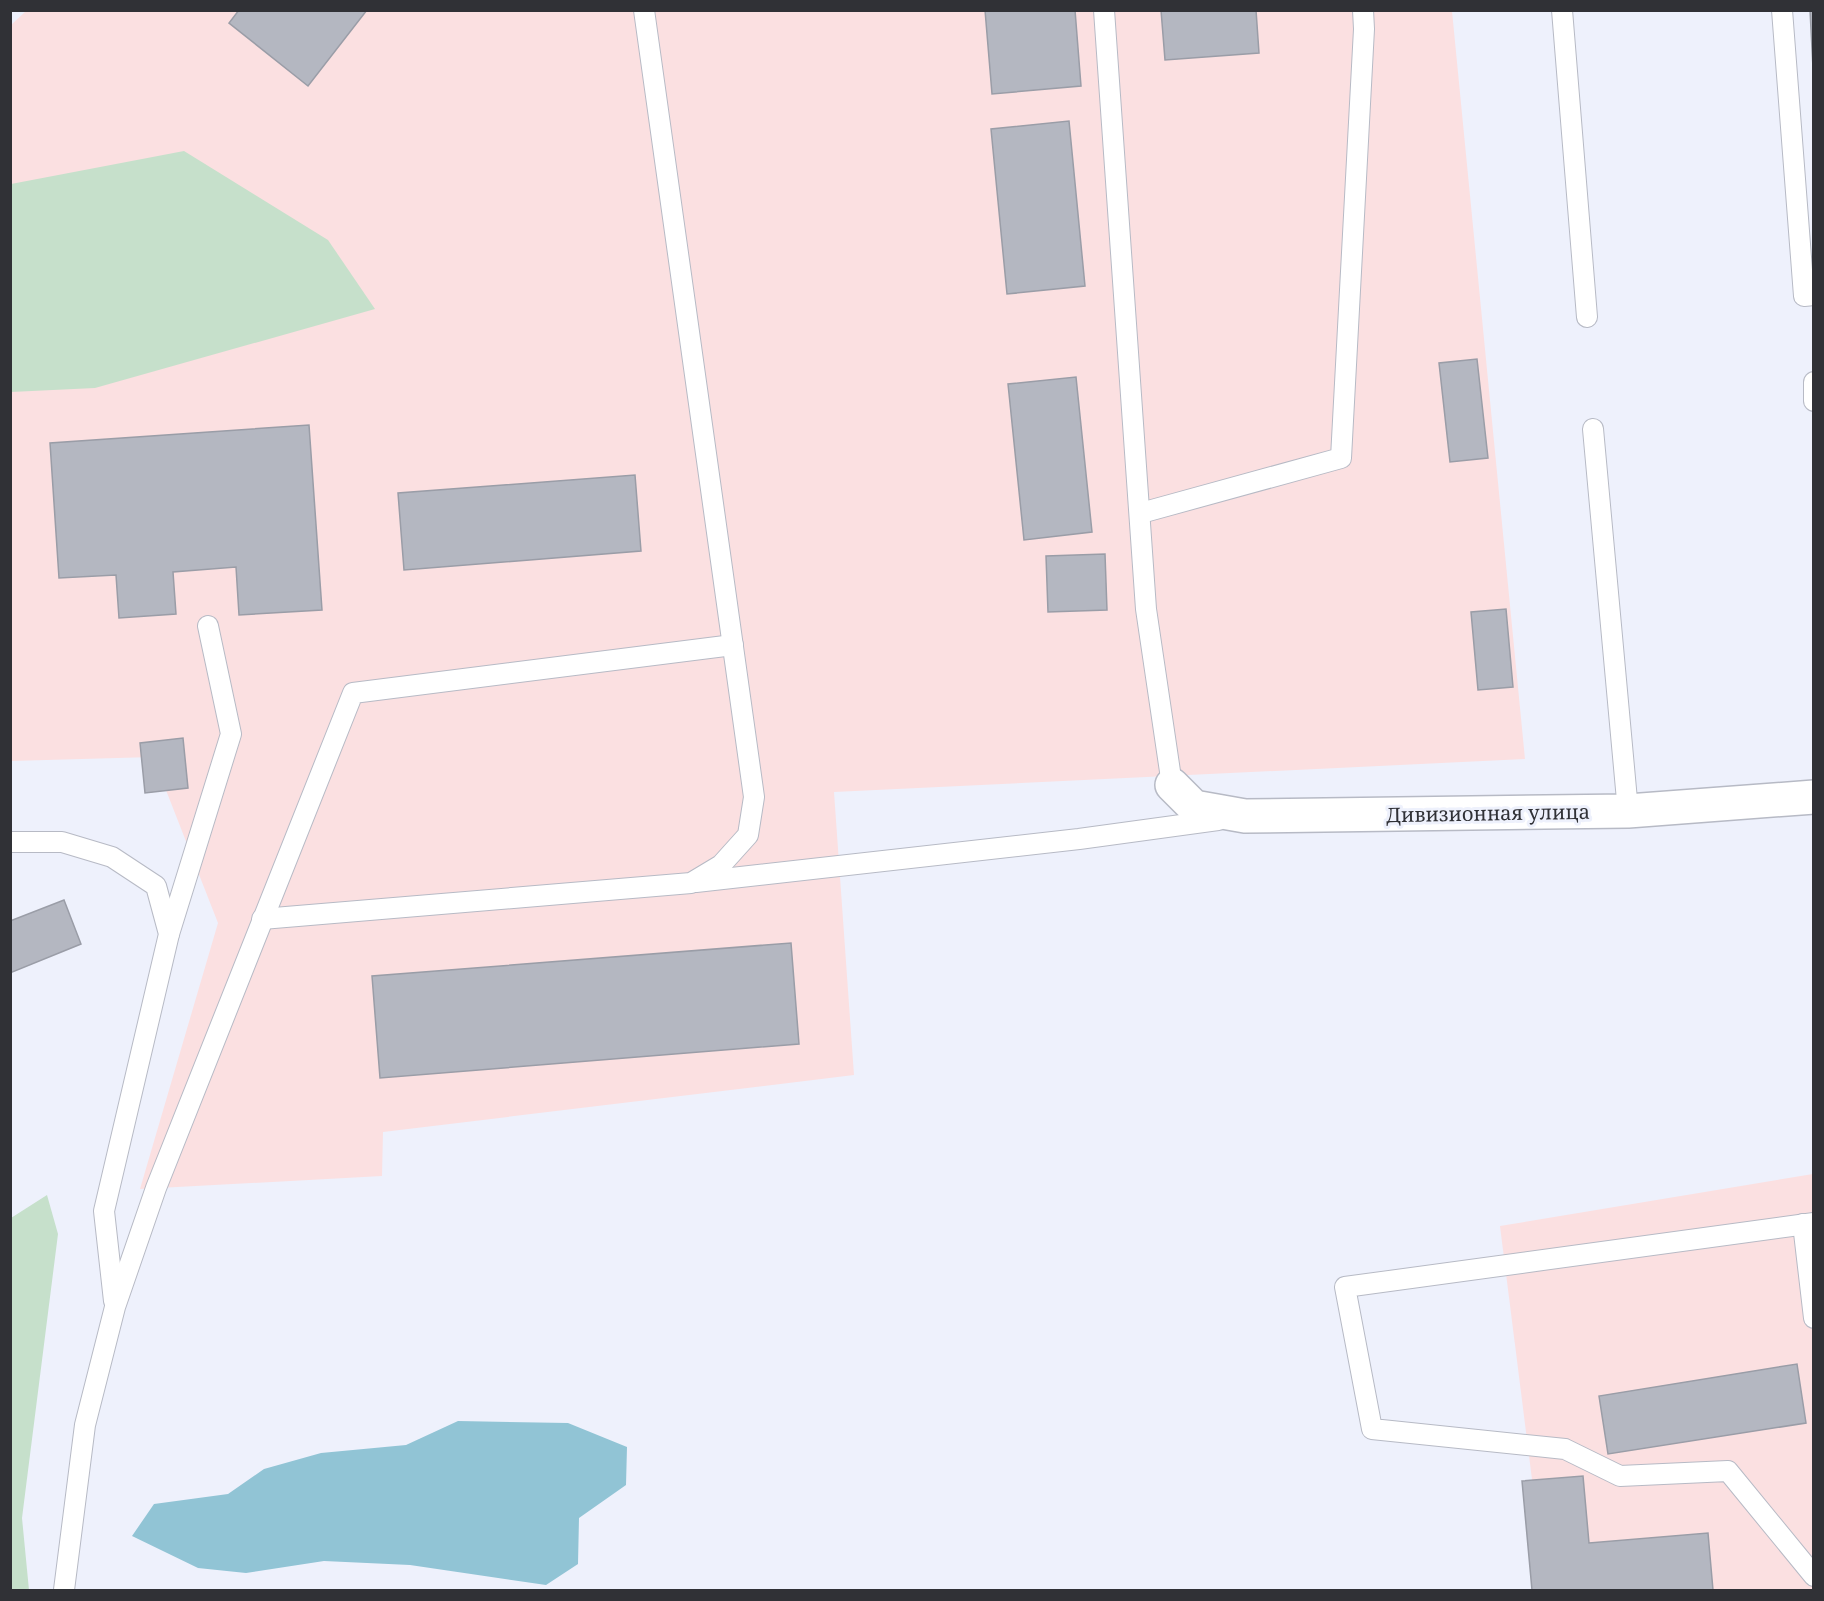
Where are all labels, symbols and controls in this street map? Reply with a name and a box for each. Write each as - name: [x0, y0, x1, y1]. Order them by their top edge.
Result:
- street label: Дивизионная улица: [1386, 798, 1590, 828]

